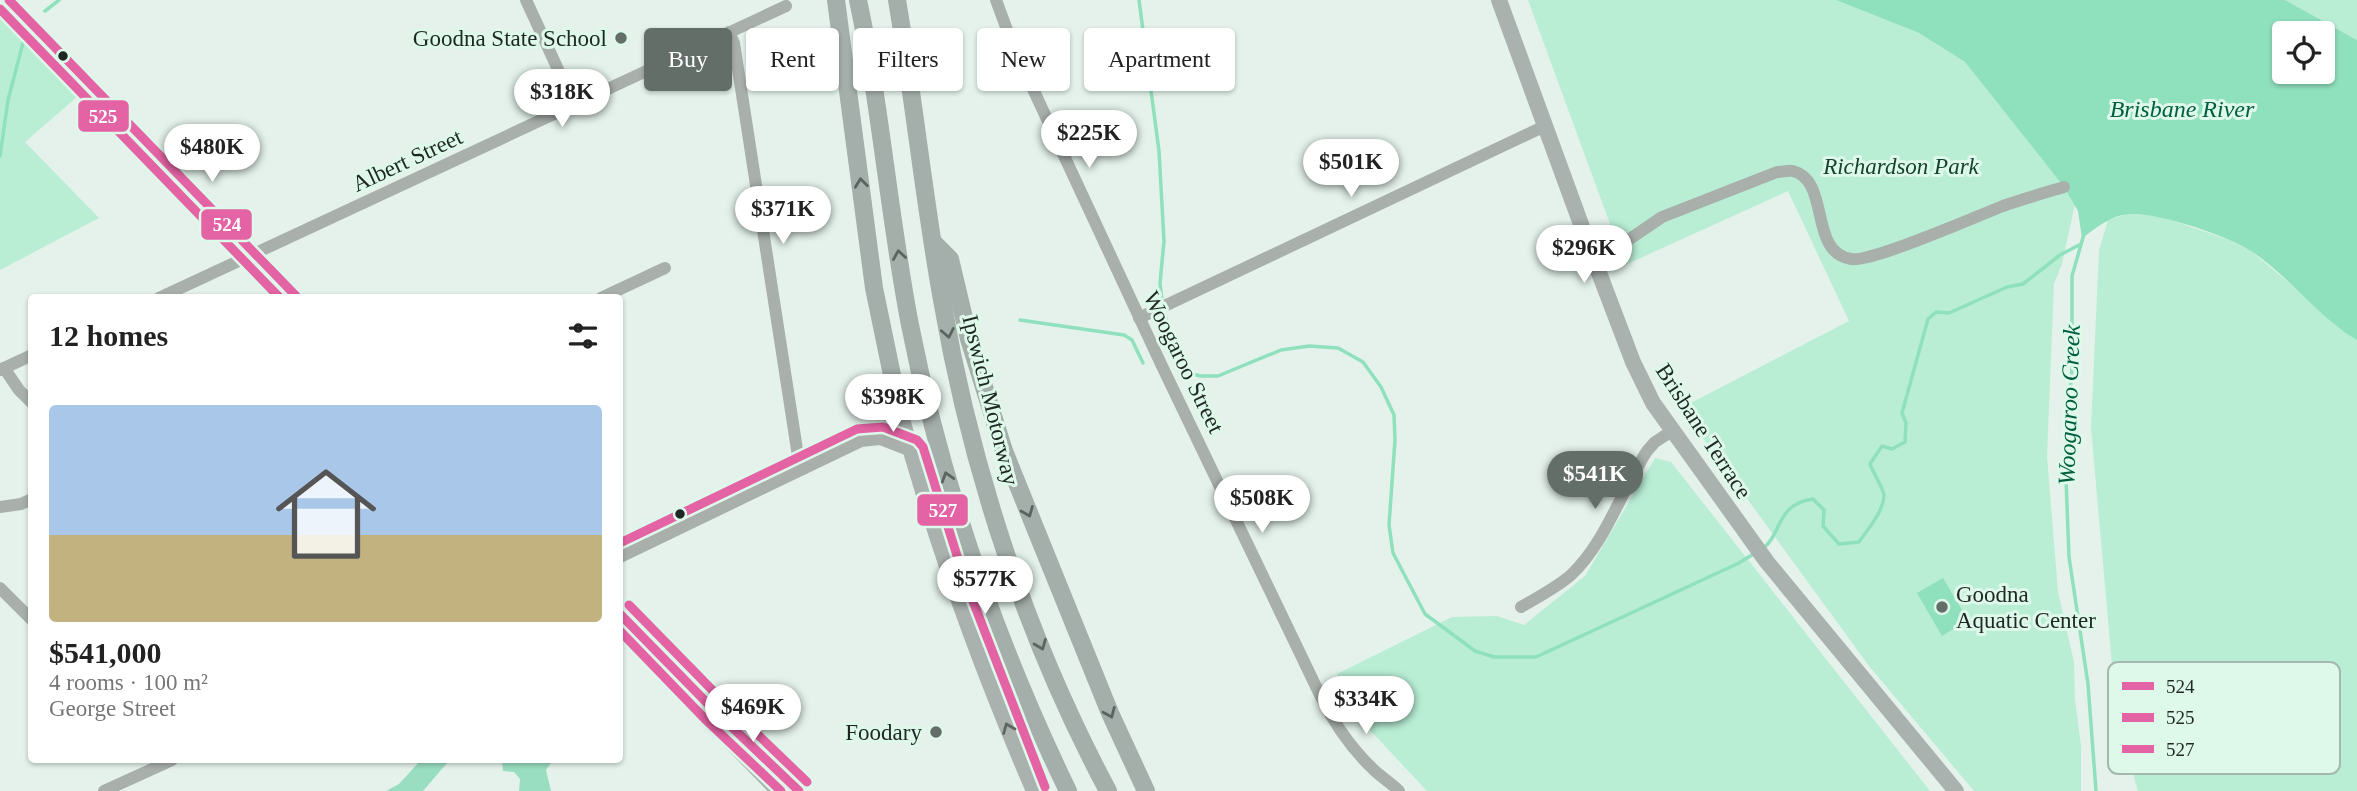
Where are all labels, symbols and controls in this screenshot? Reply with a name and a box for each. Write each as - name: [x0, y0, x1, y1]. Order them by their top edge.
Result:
- map controls: [2272, 21, 2335, 84]
- button: locate: [2272, 21, 2335, 84]
- place label: Goodna State School: [413, 26, 607, 51]
- chip: Buy: [644, 28, 732, 91]
- chip: Rent: [746, 28, 839, 91]
- chip: Filters: [853, 28, 963, 91]
- chip: New: [977, 28, 1070, 91]
- chip: Apartment: [1084, 28, 1235, 91]
- marker: Goodna State School: [613, 30, 629, 46]
- unlabelled marker: [56, 49, 70, 63]
- pin: $318K: [513, 69, 611, 129]
- text: $318K: [530, 79, 594, 104]
- water label: Brisbane River: [2110, 96, 2255, 122]
- line badge: 525: [77, 99, 130, 133]
- text: 525: [89, 106, 117, 127]
- pin: $225K: [1040, 110, 1138, 170]
- text: $225K: [1057, 120, 1121, 145]
- pin: $480K: [163, 124, 261, 184]
- street label: Albert Street: [348, 124, 467, 197]
- text: $480K: [180, 134, 244, 159]
- pin: $501K: [1302, 140, 1400, 199]
- text: $501K: [1319, 149, 1383, 174]
- park label: Richardson Park: [1822, 154, 1980, 179]
- one-way arrow: [853, 177, 868, 189]
- pin: $371K: [734, 187, 832, 246]
- text: $371K: [751, 196, 815, 221]
- line badge: 524: [200, 208, 253, 241]
- text: 524: [213, 214, 242, 235]
- pin: $296K: [1535, 226, 1633, 285]
- text: $296K: [1552, 235, 1616, 260]
- one-way arrow: [892, 249, 907, 261]
- street label: Woogaroo Street: [1138, 287, 1229, 438]
- street label: Ipswich Motorway: [957, 312, 1024, 488]
- icon: filters: [564, 317, 602, 355]
- text: 12 homes: [49, 319, 168, 352]
- water label: Woogaroo Creek: [2053, 324, 2085, 486]
- one-way arrow: [940, 327, 955, 339]
- street label: Brisbane Terrace: [1651, 359, 1756, 503]
- pin: $398K: [844, 374, 942, 434]
- text: $398K: [861, 384, 925, 409]
- icon: home: [263, 451, 389, 577]
- pin: $541K: [1546, 452, 1644, 511]
- text: $541K: [1563, 461, 1627, 486]
- one-way arrow: [940, 471, 955, 483]
- pin: $508K: [1213, 476, 1311, 535]
- text: $508K: [1230, 485, 1294, 510]
- line badge: 527: [916, 493, 969, 527]
- text: 527: [929, 500, 958, 521]
- one-way arrow: [1019, 505, 1033, 517]
- unlabelled marker: [673, 507, 687, 521]
- pin: $577K: [936, 556, 1034, 616]
- text: $577K: [953, 566, 1017, 591]
- place label: Goodna Aquatic Center: [1956, 582, 2096, 633]
- marker: Goodna Aquatic Center: [1934, 599, 1950, 615]
- text: $541,000: [49, 636, 162, 669]
- one-way arrow: [1032, 638, 1046, 650]
- legend: [2108, 662, 2340, 774]
- text: 4 rooms · 100 m²: [49, 670, 208, 695]
- pin: $334K: [1317, 676, 1415, 736]
- text: 524: [2166, 676, 2195, 697]
- pin: $469K: [704, 684, 802, 744]
- text: $334K: [1334, 686, 1398, 711]
- text: $469K: [721, 694, 785, 719]
- text: George Street: [49, 696, 176, 721]
- one-way arrow: [1102, 706, 1116, 718]
- text: 525: [2166, 707, 2195, 728]
- place label: Foodary: [845, 720, 922, 745]
- one-way arrow: [1002, 723, 1016, 735]
- marker: Foodary: [928, 724, 944, 740]
- text: 527: [2166, 739, 2195, 760]

